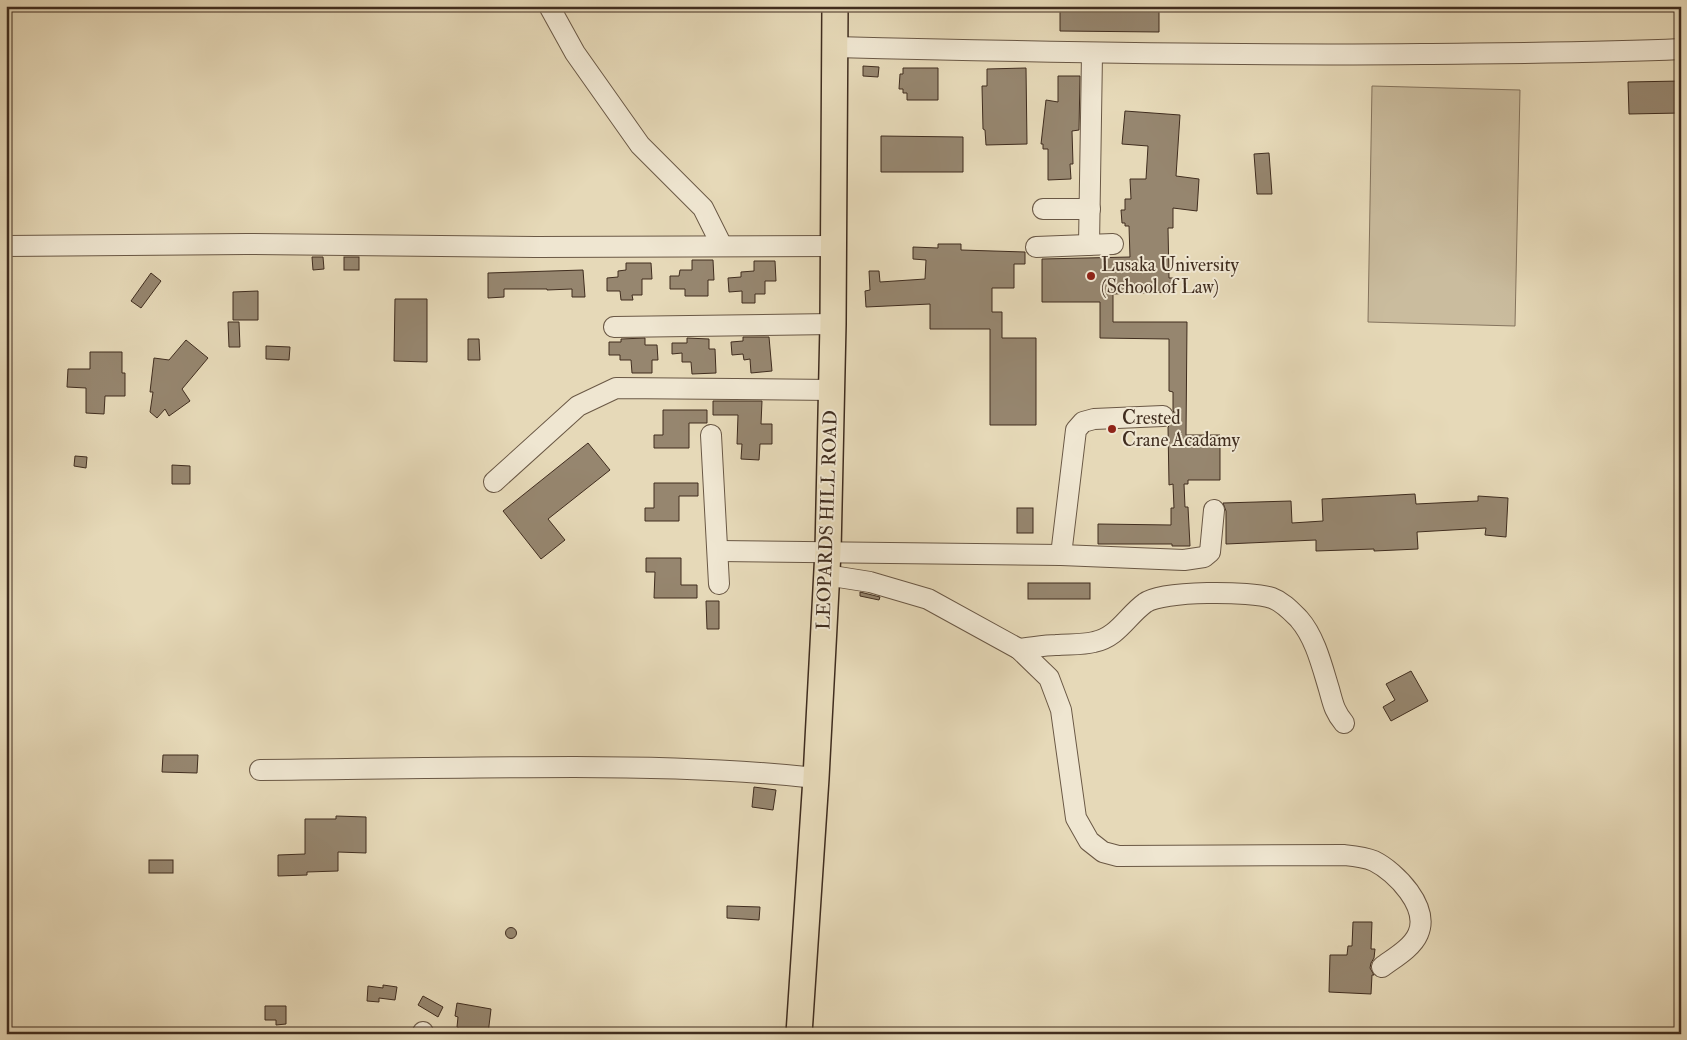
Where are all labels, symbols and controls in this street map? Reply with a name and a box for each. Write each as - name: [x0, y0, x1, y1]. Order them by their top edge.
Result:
- place label: Lusaka University (School of Law): [1101, 253, 1240, 299]
- marker: Lusaka University (School of Law): [1085, 270, 1097, 282]
- place label: Crested Crane Acadamy: [1122, 406, 1241, 452]
- street label: LEOPARDS HILL ROAD: [811, 410, 843, 630]
- marker: Crested Crane Acadamy: [1106, 423, 1118, 435]

